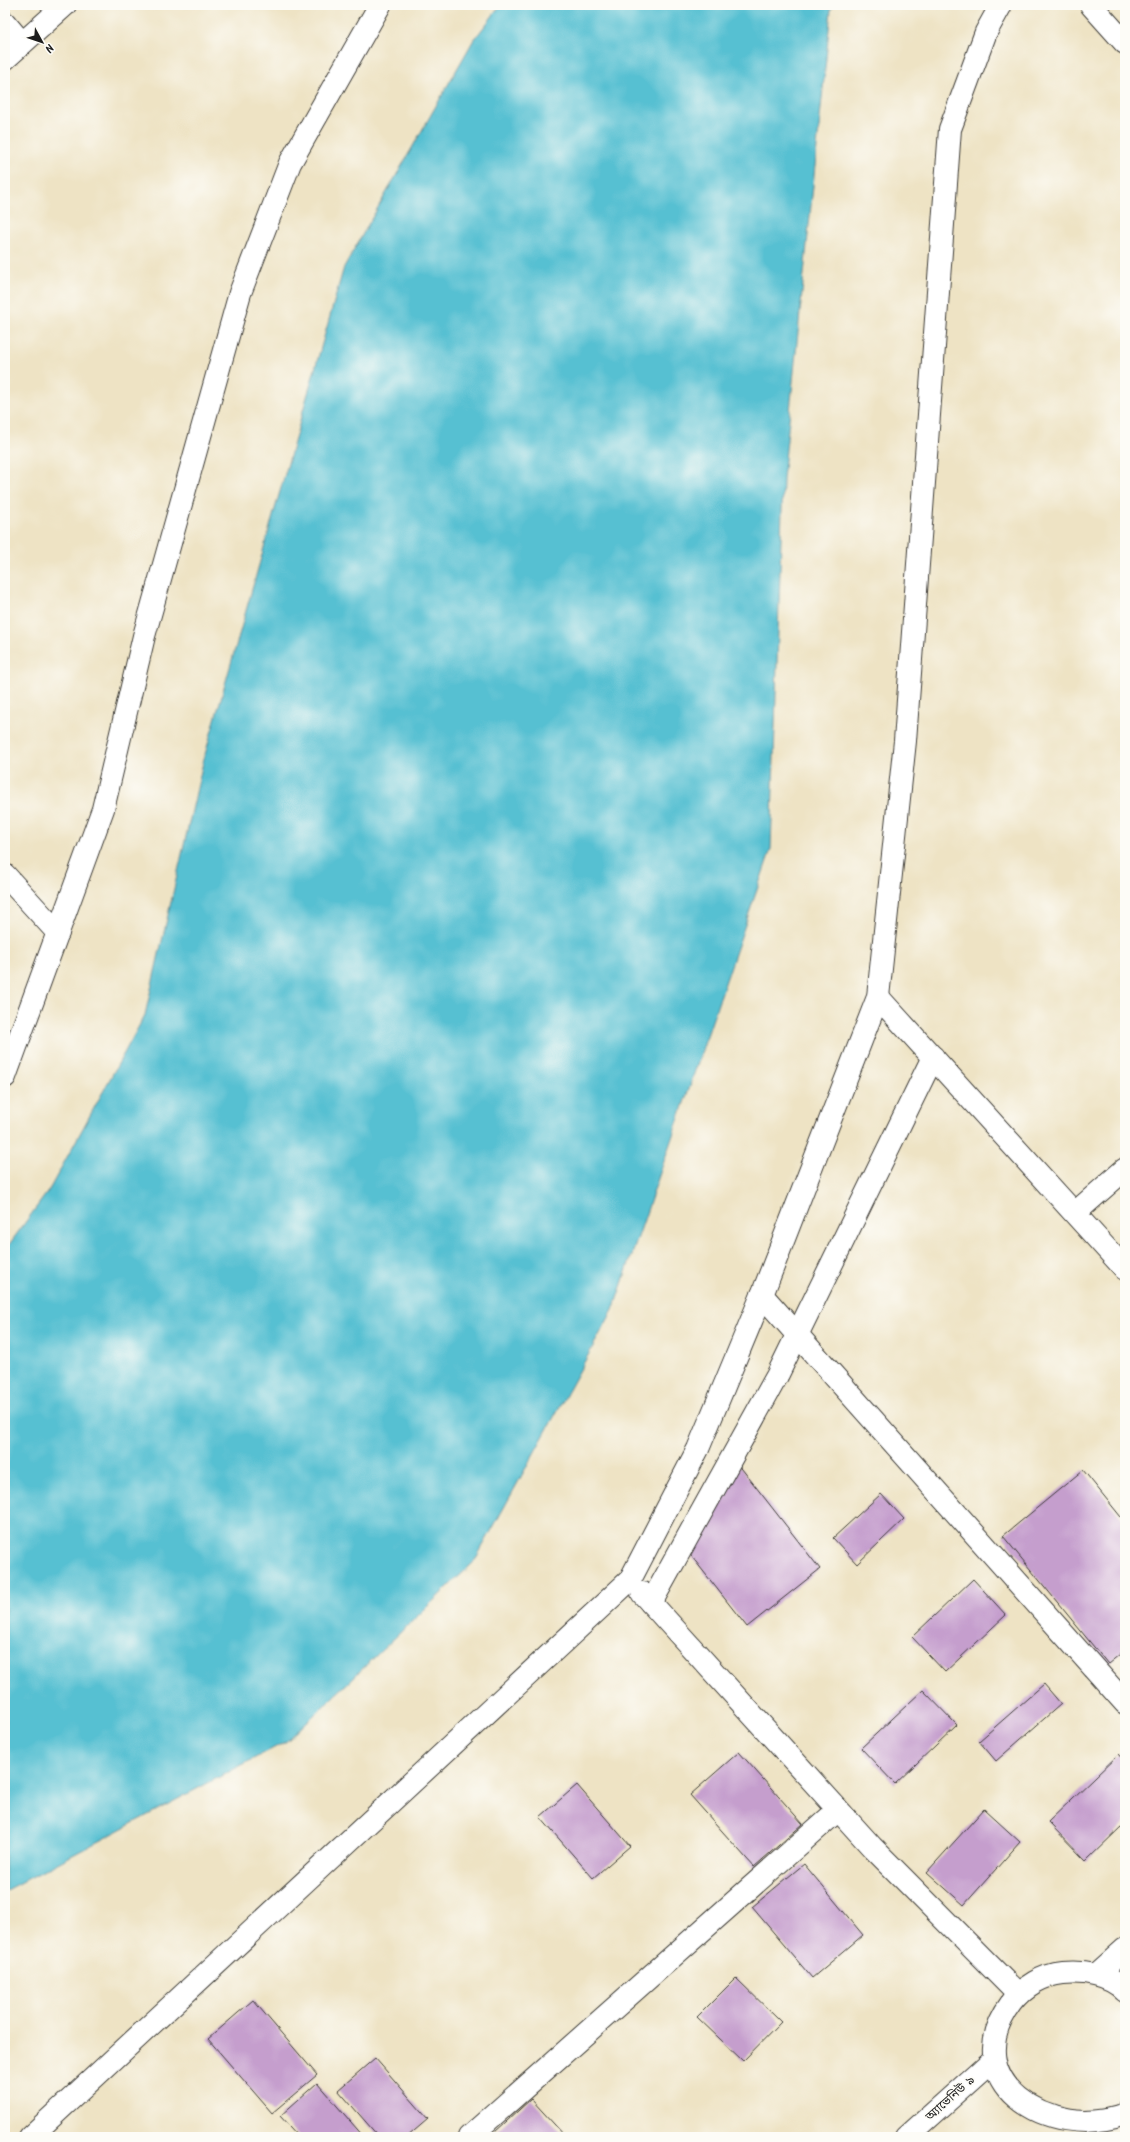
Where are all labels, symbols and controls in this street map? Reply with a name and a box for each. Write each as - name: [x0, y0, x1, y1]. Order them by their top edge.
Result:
- north arrow: [22, 22, 62, 62]
- text: N: [40, 39, 58, 56]
- street label: অ্যাভেনিউ ৯: [921, 2071, 979, 2126]

